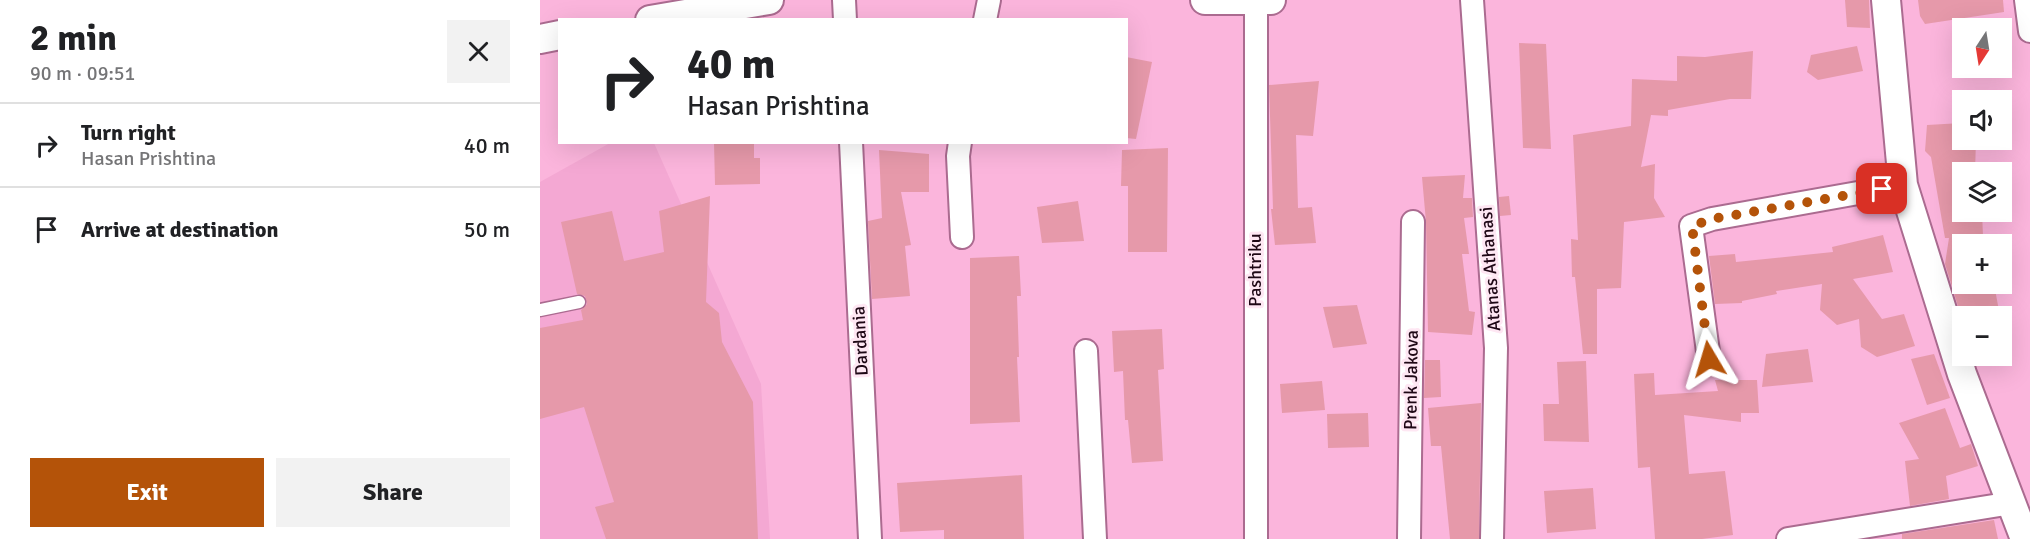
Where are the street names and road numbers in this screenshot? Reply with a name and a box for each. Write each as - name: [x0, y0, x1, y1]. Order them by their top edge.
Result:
- street label: Atanas Athanasi: [1475, 206, 1505, 332]
- street label: Pashtriku: [1244, 233, 1266, 307]
- street label: Dardania: [847, 306, 873, 376]
- street label: Prenk Jakova: [1399, 330, 1423, 430]

